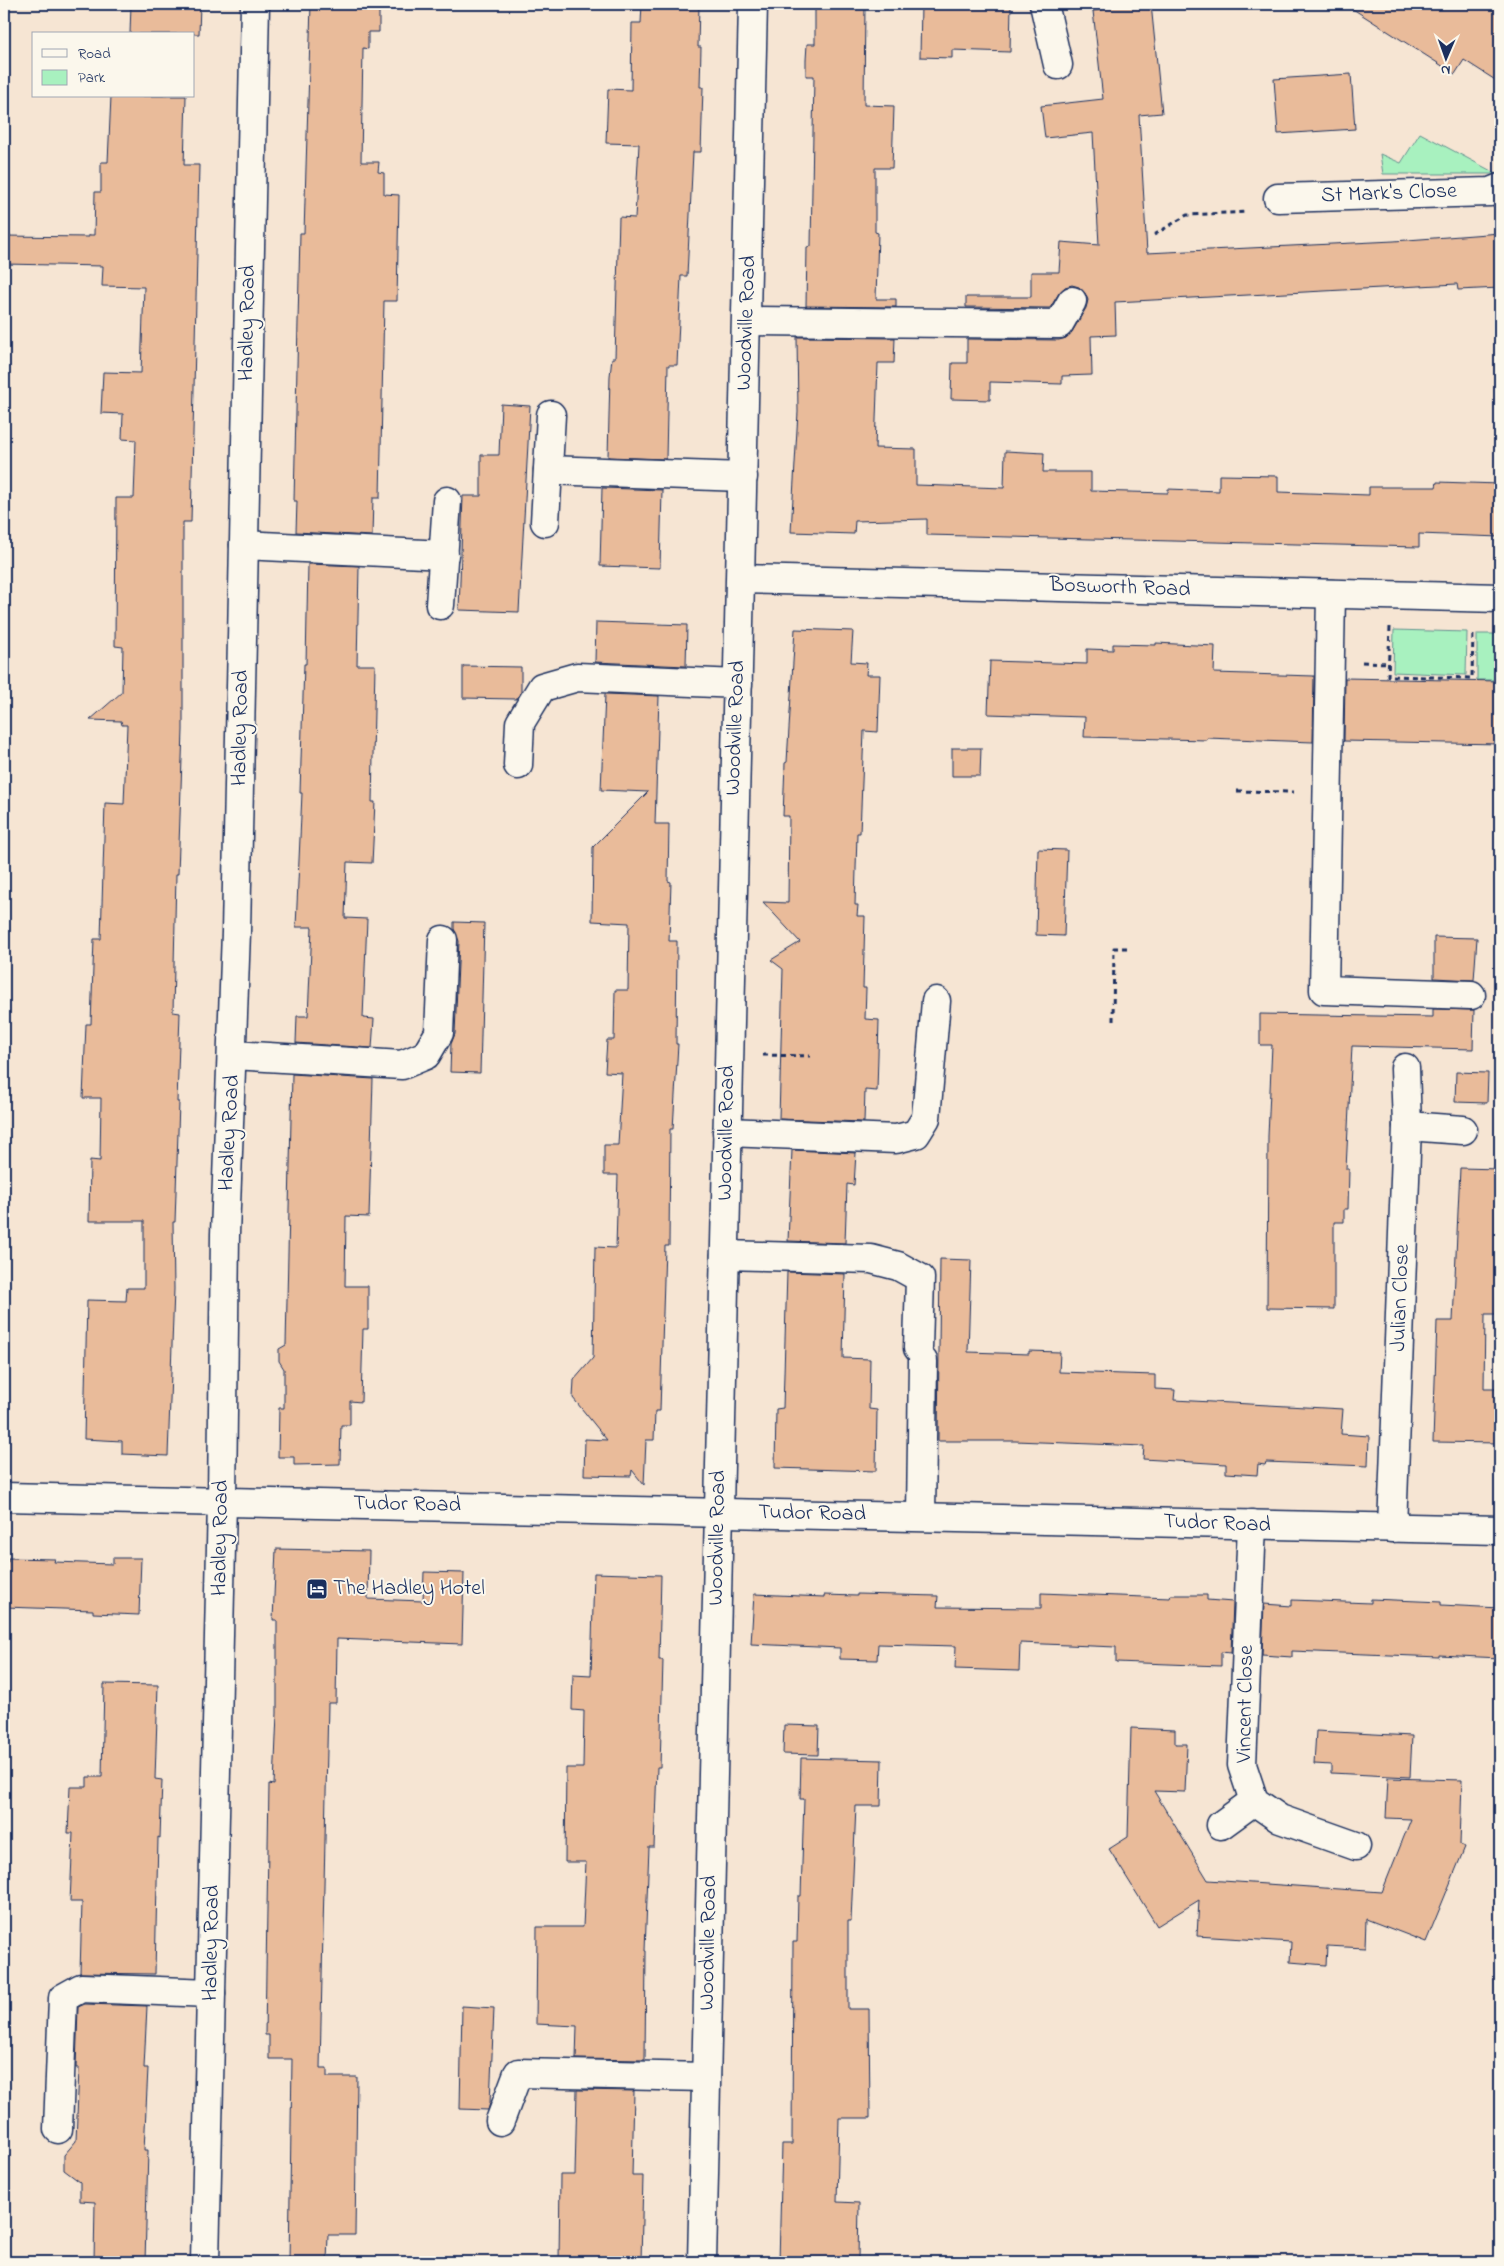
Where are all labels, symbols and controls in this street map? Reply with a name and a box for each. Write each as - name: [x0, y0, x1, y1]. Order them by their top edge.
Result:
- legend: [32, 32, 195, 98]
- north arrow: [1422, 32, 1472, 82]
- text: Road: [78, 43, 111, 65]
- text: N: [1441, 59, 1451, 80]
- text: Park: [78, 67, 106, 89]
- street label: St Mark's Close: [1320, 176, 1458, 212]
- street label: Woodville Road: [729, 255, 765, 391]
- street label: Hadley Road: [231, 265, 266, 381]
- street label: Bosworth Road: [1048, 570, 1191, 606]
- street label: Woodville Road: [718, 660, 754, 796]
- street label: Hadley Road: [224, 670, 259, 786]
- street label: Woodville Road: [710, 1065, 744, 1201]
- street label: Hadley Road: [211, 1074, 250, 1192]
- street label: Julian Close: [1383, 1244, 1419, 1352]
- street label: Woodville Road: [701, 1470, 735, 1606]
- street label: Hadley Road: [204, 1480, 239, 1596]
- street label: Tudor Road: [353, 1488, 461, 1522]
- street label: Tudor Road: [758, 1497, 866, 1531]
- street label: Tudor Road: [1163, 1506, 1271, 1542]
- place label: The Hadley Hotel: [333, 1573, 485, 1606]
- hotel icon: The Hadley Hotel: [305, 1577, 329, 1601]
- street label: Vincent Close: [1229, 1645, 1263, 1764]
- street label: Woodville Road: [692, 1875, 726, 2011]
- street label: Hadley Road: [195, 1885, 230, 2001]

